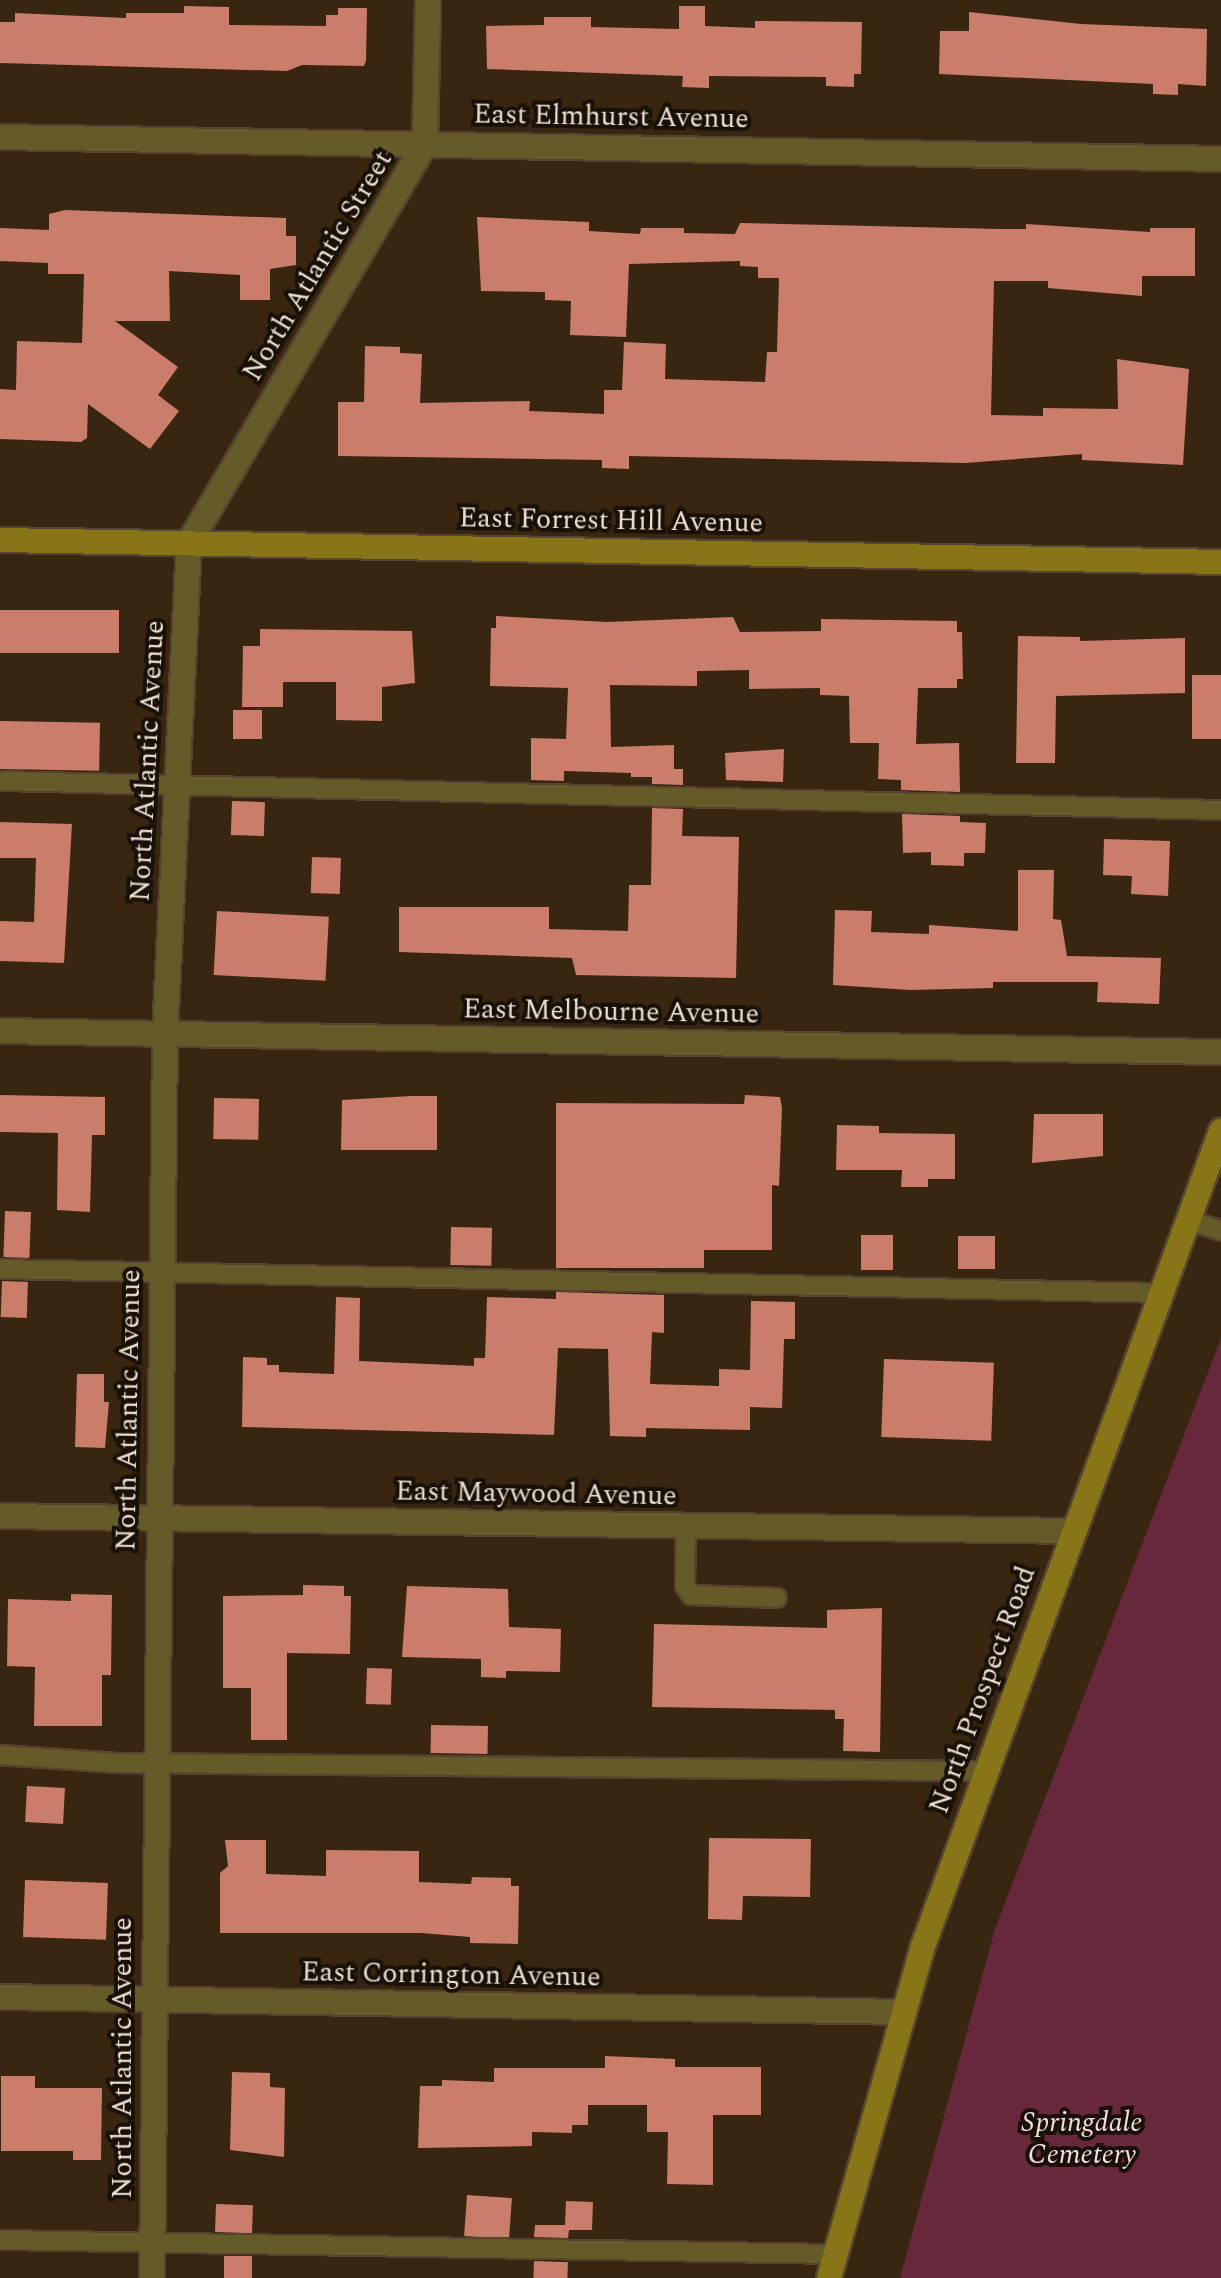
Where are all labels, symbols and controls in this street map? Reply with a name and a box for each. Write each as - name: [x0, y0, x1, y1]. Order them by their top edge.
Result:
- street label: East Elmhurst Avenue: [473, 98, 749, 136]
- street label: North Atlantic Street: [236, 145, 400, 387]
- street label: East Forrest Hill Avenue: [459, 502, 763, 540]
- street label: North Atlantic Avenue: [124, 620, 172, 902]
- street label: East Melbourne Avenue: [463, 993, 759, 1031]
- street label: North Atlantic Avenue: [110, 1269, 148, 1551]
- street label: East Maywood Avenue: [395, 1475, 677, 1513]
- street label: North Prospect Road: [923, 1562, 1043, 1818]
- street label: North Atlantic Avenue: [106, 1917, 140, 2199]
- street label: East Corrington Avenue: [301, 1956, 601, 1994]
- park label: Springdale Cemetery: [1022, 2106, 1142, 2172]

